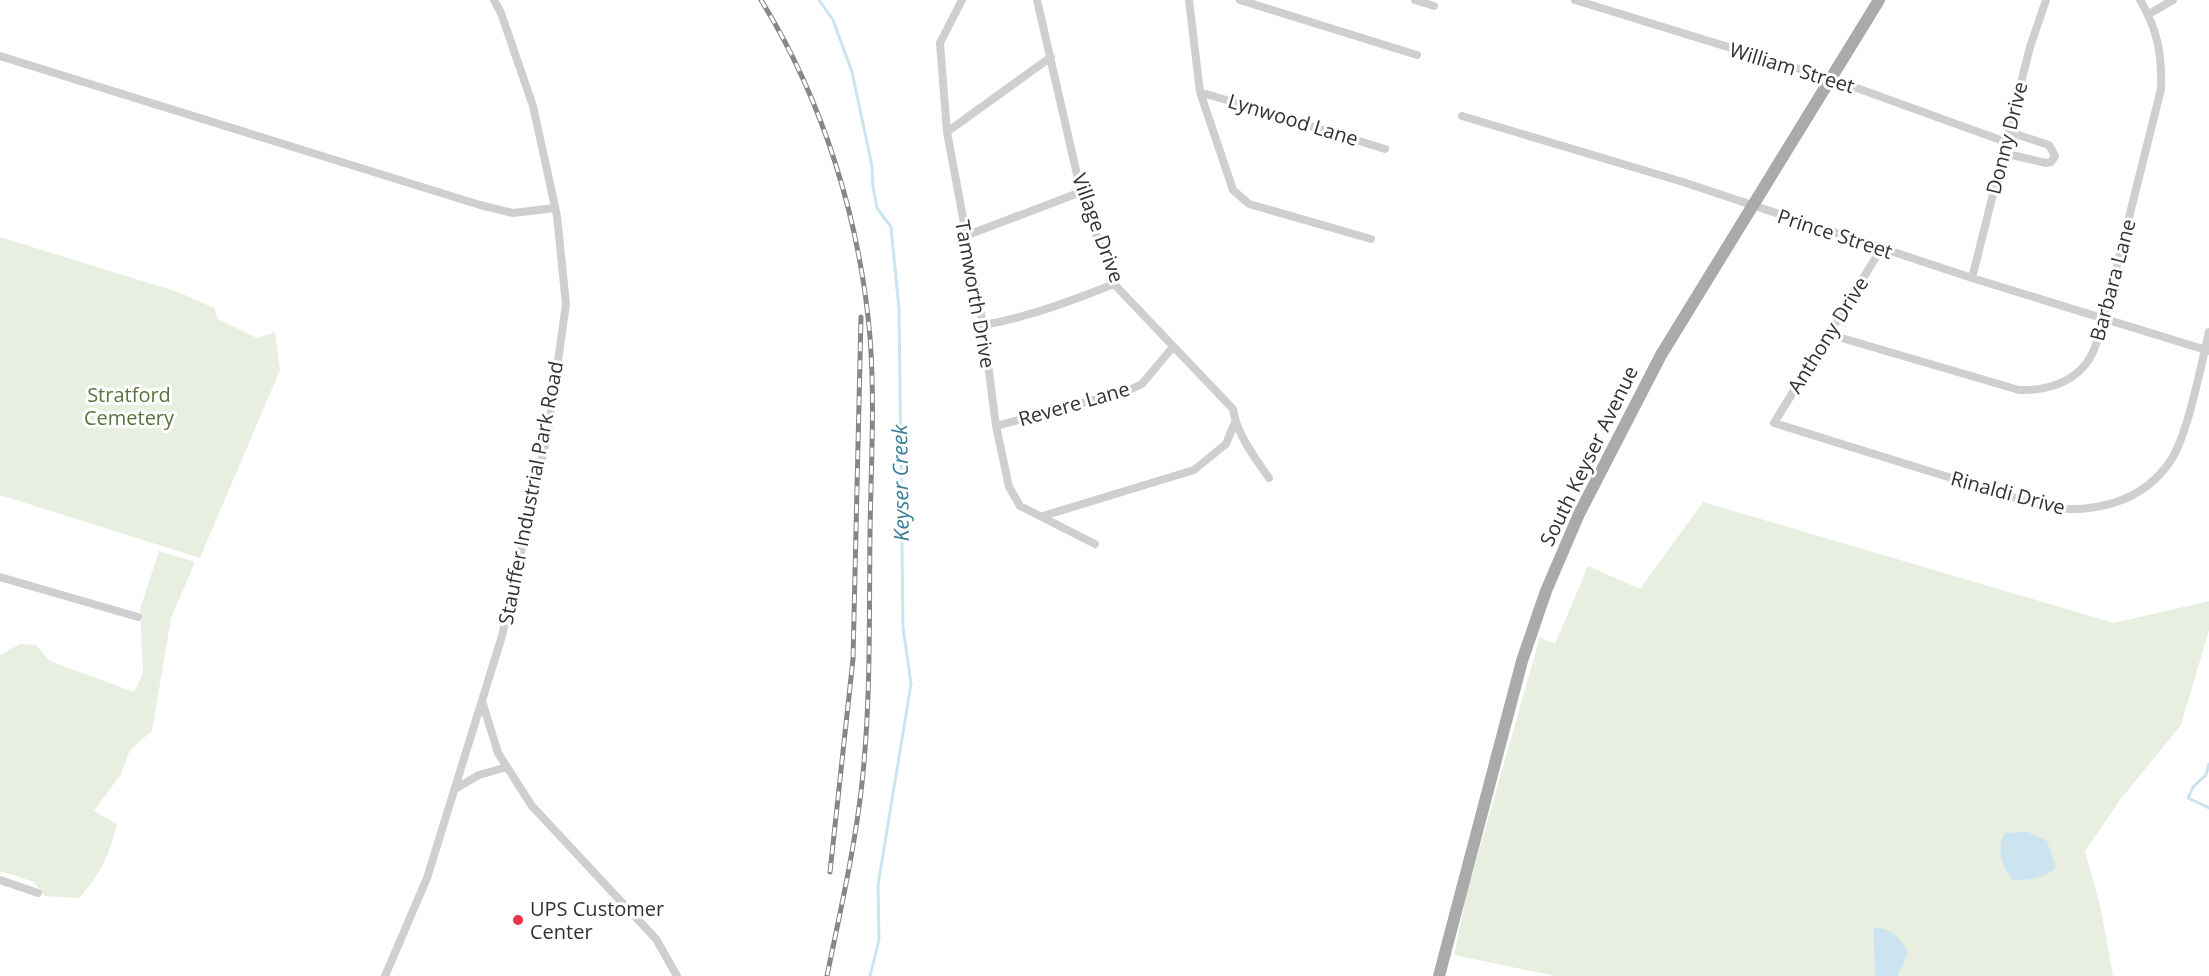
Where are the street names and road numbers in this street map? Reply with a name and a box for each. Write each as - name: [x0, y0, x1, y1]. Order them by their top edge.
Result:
- street label: William Street: [1726, 36, 1858, 99]
- street label: Donny Drive: [1979, 79, 2034, 197]
- street label: Lynwood Lane: [1225, 87, 1362, 152]
- street label: Village Drive: [1066, 169, 1131, 286]
- street label: Prince Street: [1774, 202, 1896, 265]
- street label: Barbara Lane: [2083, 216, 2142, 344]
- street label: Tamworth Drive: [949, 218, 1002, 370]
- street label: Anthony Drive: [1781, 271, 1874, 398]
- street label: Stauffer Industrial Park Road: [492, 359, 569, 627]
- street label: South Keyser Avenue: [1533, 361, 1644, 550]
- street label: Revere Lane: [1015, 375, 1133, 432]
- street label: Rinaldi Drive: [1948, 464, 2068, 521]

